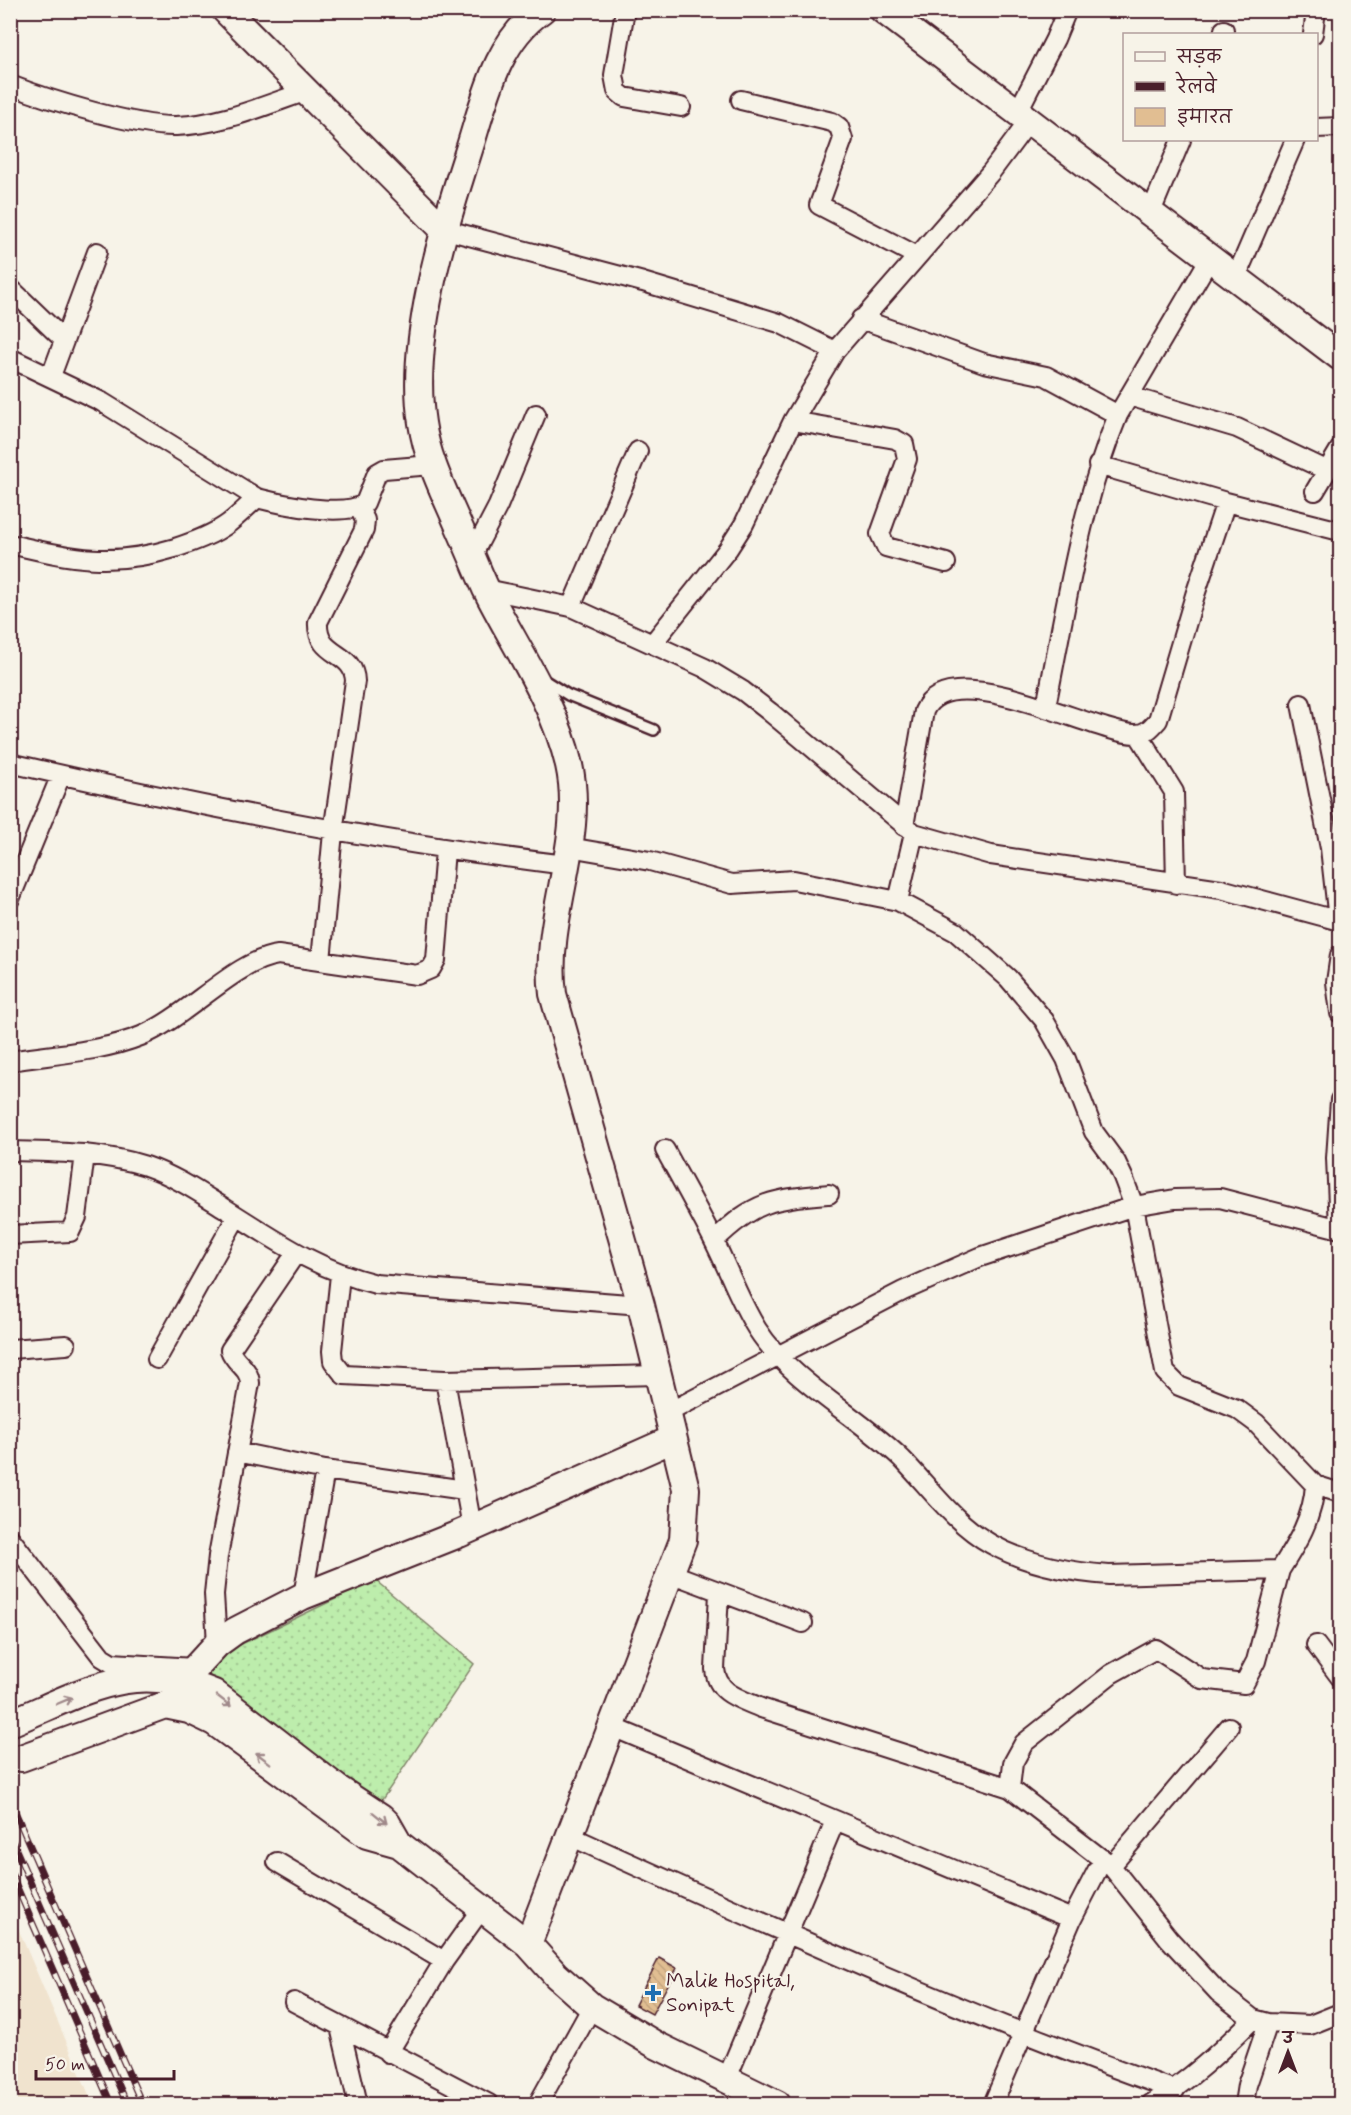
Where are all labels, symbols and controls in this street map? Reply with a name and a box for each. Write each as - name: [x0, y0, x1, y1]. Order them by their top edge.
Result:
- legend: [1123, 33, 1318, 141]
- text: सड़क: [1176, 46, 1222, 70]
- text: रेलवे: [1175, 71, 1218, 100]
- text: इमारत: [1177, 106, 1233, 130]
- one-way arrow: [55, 1695, 73, 1706]
- one-way arrow: [216, 1695, 232, 1707]
- one-way arrow: [256, 1752, 272, 1765]
- one-way arrow: [372, 1811, 387, 1825]
- place label: Malik Hospital, Sonipat: [666, 1967, 795, 2019]
- marker: Malik Hospital, Sonipat: [644, 1984, 662, 2002]
- north arrow: [1258, 2022, 1318, 2082]
- text: उ: [1281, 2028, 1295, 2049]
- scale bar: [36, 2043, 174, 2081]
- text: 50 m: [45, 2053, 85, 2077]

